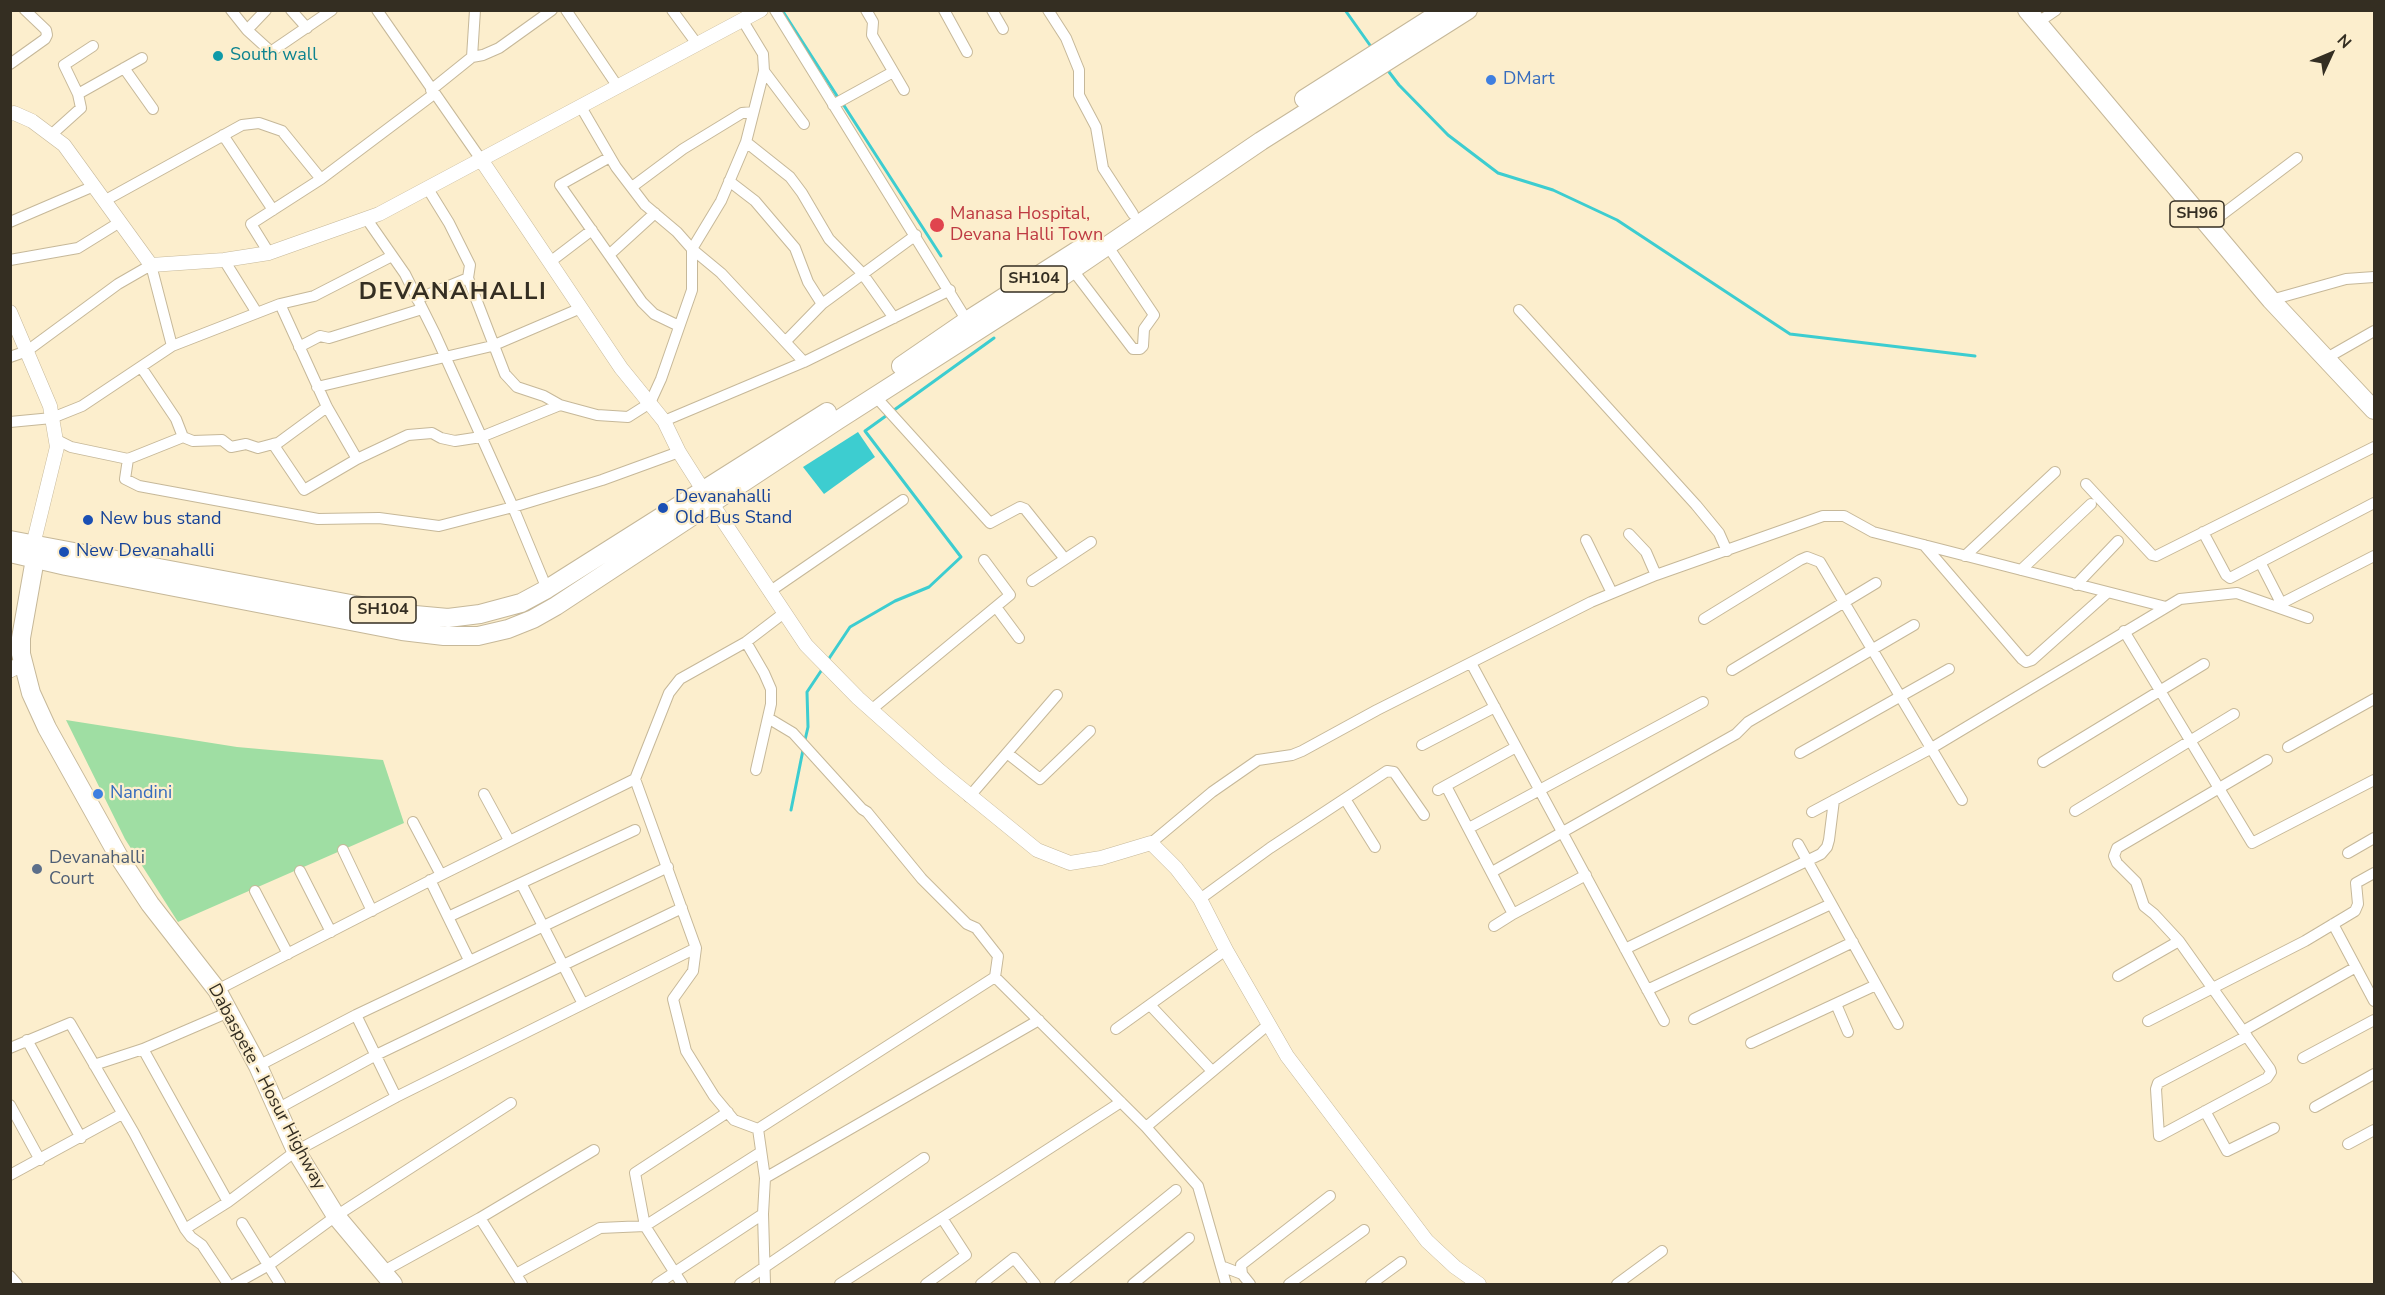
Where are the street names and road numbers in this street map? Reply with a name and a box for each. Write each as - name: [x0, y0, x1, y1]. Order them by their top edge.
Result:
- road number: SH96: [2170, 201, 2224, 227]
- road number: SH104: [1001, 266, 1067, 292]
- road number: SH104: [350, 597, 416, 623]
- street label: Dabaspete - Hosur Highway: [202, 980, 330, 1194]

